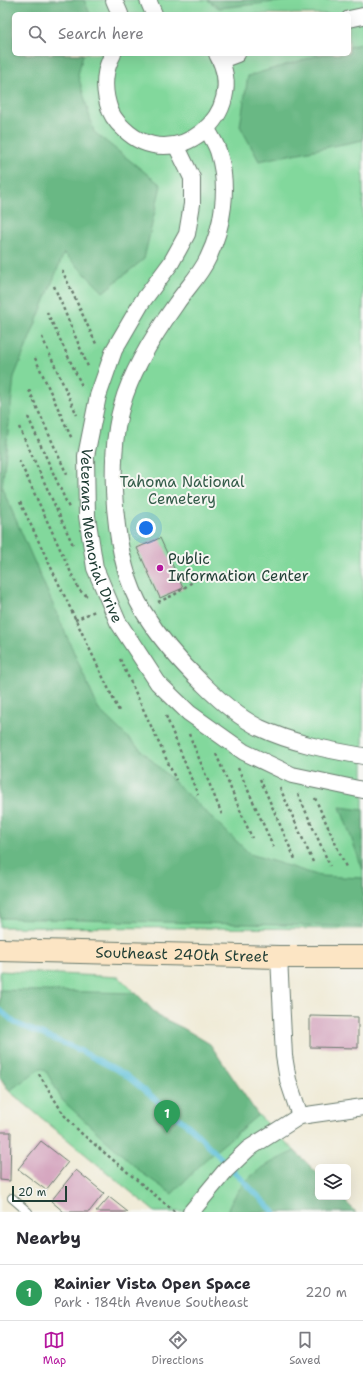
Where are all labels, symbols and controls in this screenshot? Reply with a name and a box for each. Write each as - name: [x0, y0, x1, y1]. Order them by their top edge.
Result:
- search box: [12, 12, 351, 56]
- icon: search: [26, 23, 48, 45]
- text: Search here: [58, 24, 144, 44]
- street label: Veterans Memorial Drive: [76, 446, 127, 626]
- park label: Tahoma National Cemetery: [120, 472, 245, 509]
- your location: [136, 518, 156, 538]
- place label: Public Information Center: [168, 549, 309, 586]
- marker: Public Information Center: [155, 563, 165, 573]
- street label: Southeast 240th Street: [95, 942, 269, 967]
- pin: 1: [154, 1100, 180, 1133]
- map controls: [315, 1164, 351, 1200]
- button: layers: [315, 1164, 351, 1200]
- scale bar: [12, 1184, 67, 1203]
- text: 20 m: [18, 1185, 46, 1200]
- text: Nearby: [16, 1227, 81, 1249]
- text: Rainier Vista Open Space: [54, 1274, 251, 1294]
- text: 1: [26, 1284, 32, 1301]
- text: 220 m: [305, 1284, 347, 1301]
- text: Park · 184th Avenue Southeast: [54, 1294, 249, 1311]
- tab: Map: [43, 1329, 66, 1368]
- tab: Directions: [151, 1329, 204, 1368]
- tab: Saved: [289, 1329, 320, 1368]

